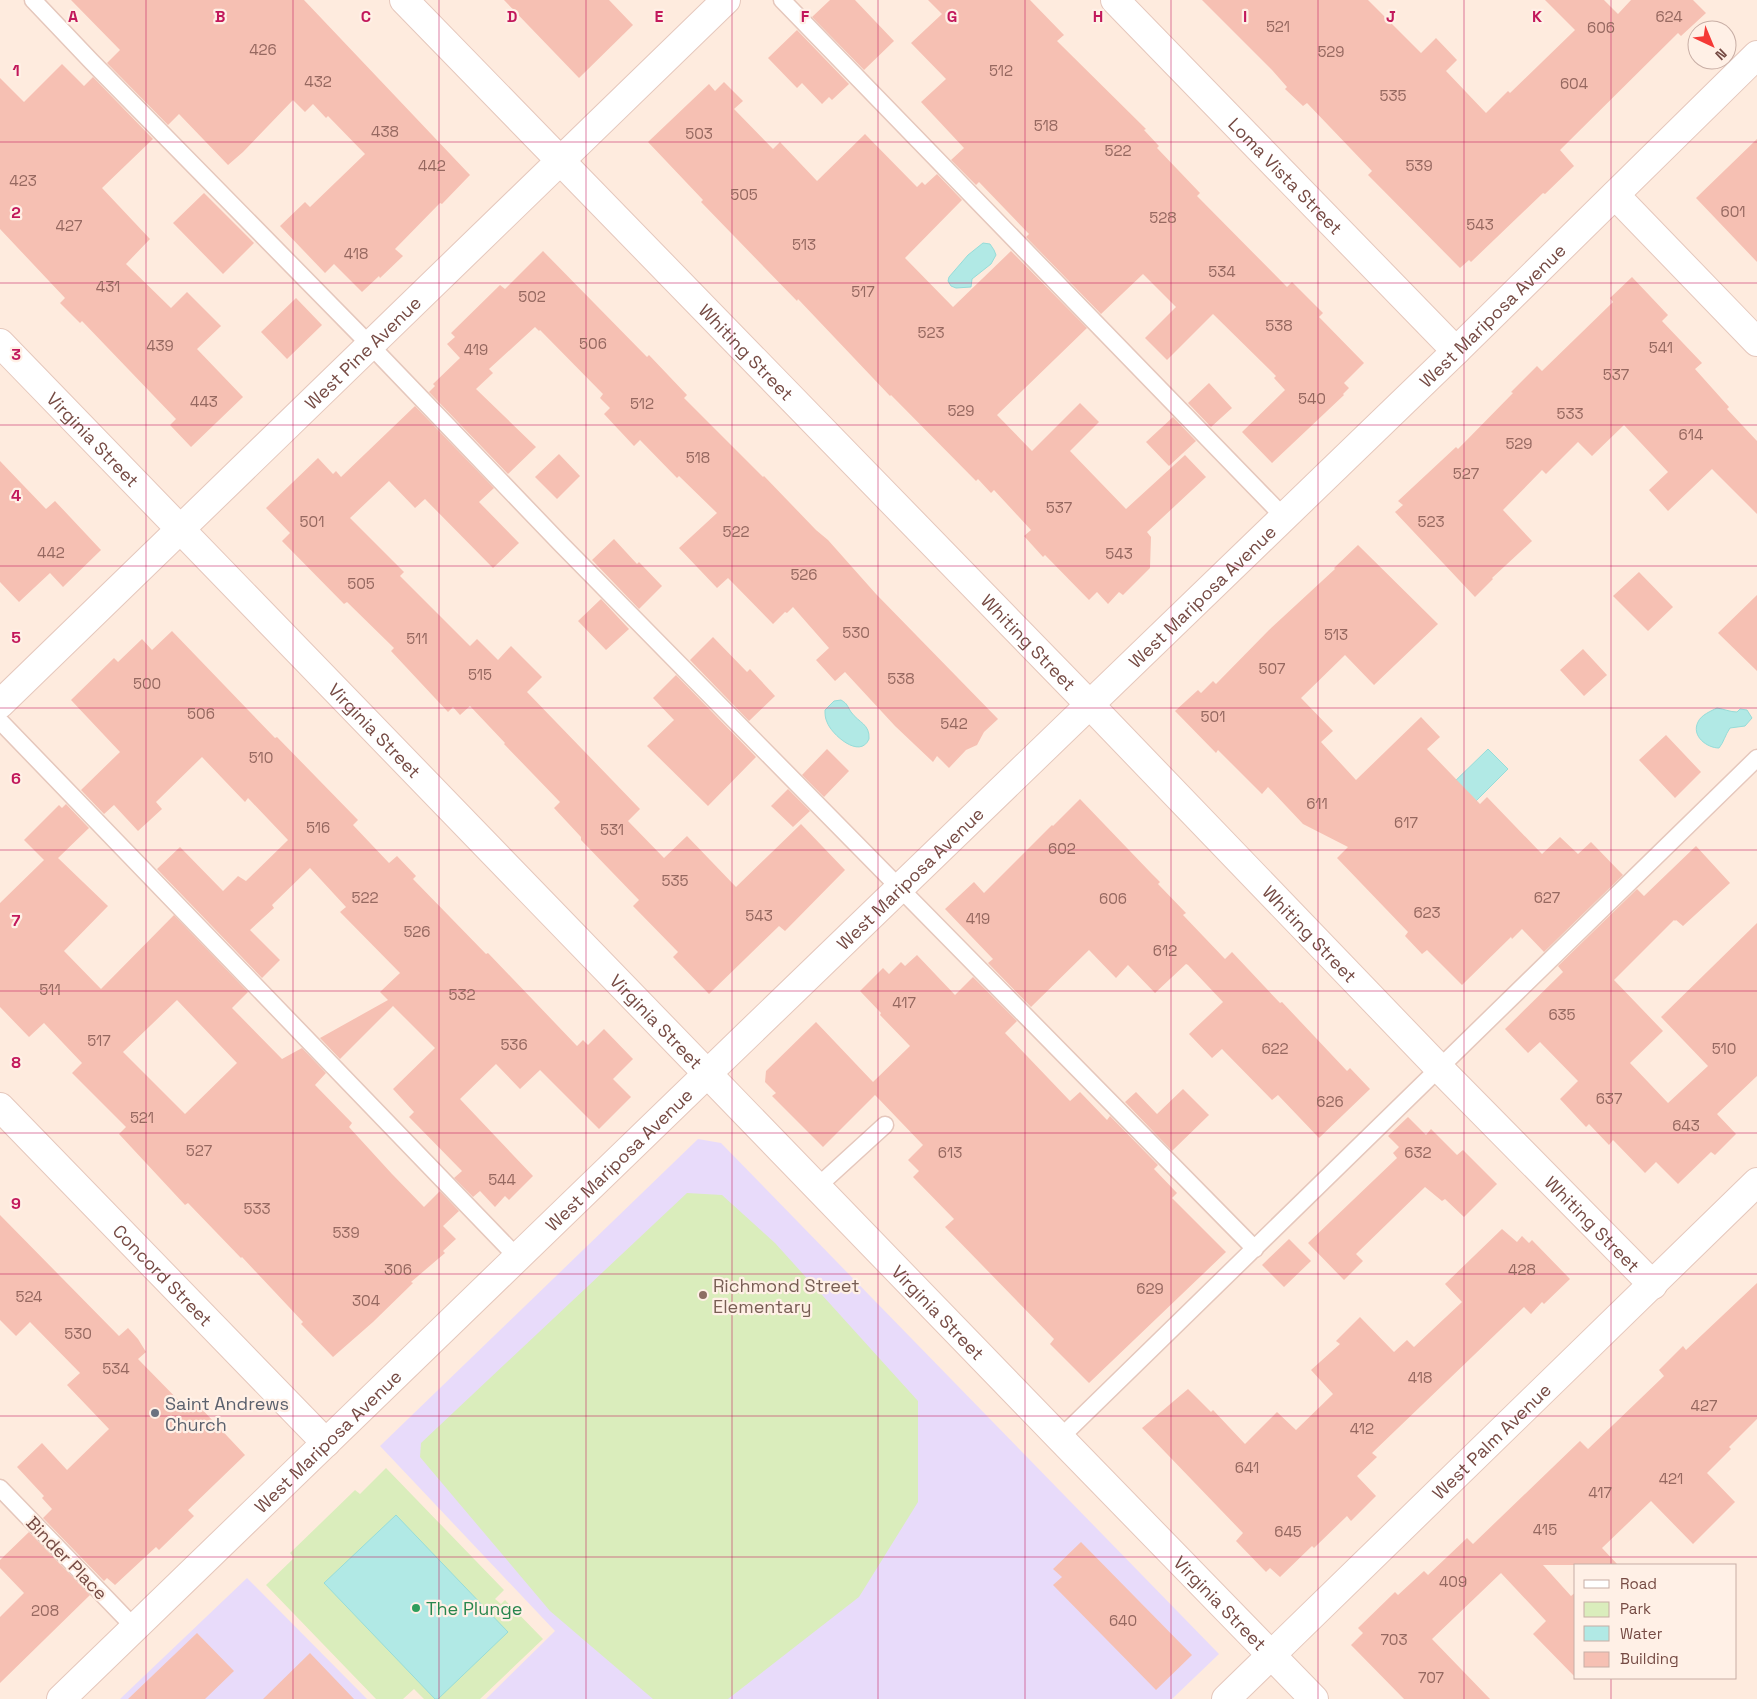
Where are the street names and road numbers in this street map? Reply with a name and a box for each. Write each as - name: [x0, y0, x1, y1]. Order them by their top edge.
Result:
- street label: Loma Vista Street: [1224, 112, 1348, 239]
- street label: West Mariposa Avenue: [1414, 238, 1570, 392]
- street label: West Pine Avenue: [299, 291, 426, 414]
- street label: Whiting Street: [694, 299, 799, 405]
- street label: Virginia Street: [42, 387, 144, 492]
- street label: West Mariposa Avenue: [1123, 520, 1281, 673]
- street label: Whiting Street: [977, 589, 1081, 695]
- street label: Virginia Street: [324, 678, 426, 783]
- street label: West Mariposa Avenue: [831, 802, 988, 954]
- street label: Whiting Street: [1258, 880, 1362, 987]
- street label: Virginia Street: [605, 969, 708, 1074]
- street label: West Mariposa Avenue: [540, 1083, 697, 1236]
- street label: Whiting Street: [1540, 1171, 1645, 1277]
- street label: Concord Street: [108, 1219, 218, 1331]
- street label: Virginia Street: [887, 1260, 989, 1365]
- street label: West Mariposa Avenue: [249, 1365, 406, 1517]
- street label: West Palm Avenue: [1427, 1378, 1555, 1504]
- street label: Binder Place: [21, 1511, 113, 1605]
- street label: Virginia Street: [1169, 1551, 1272, 1655]

